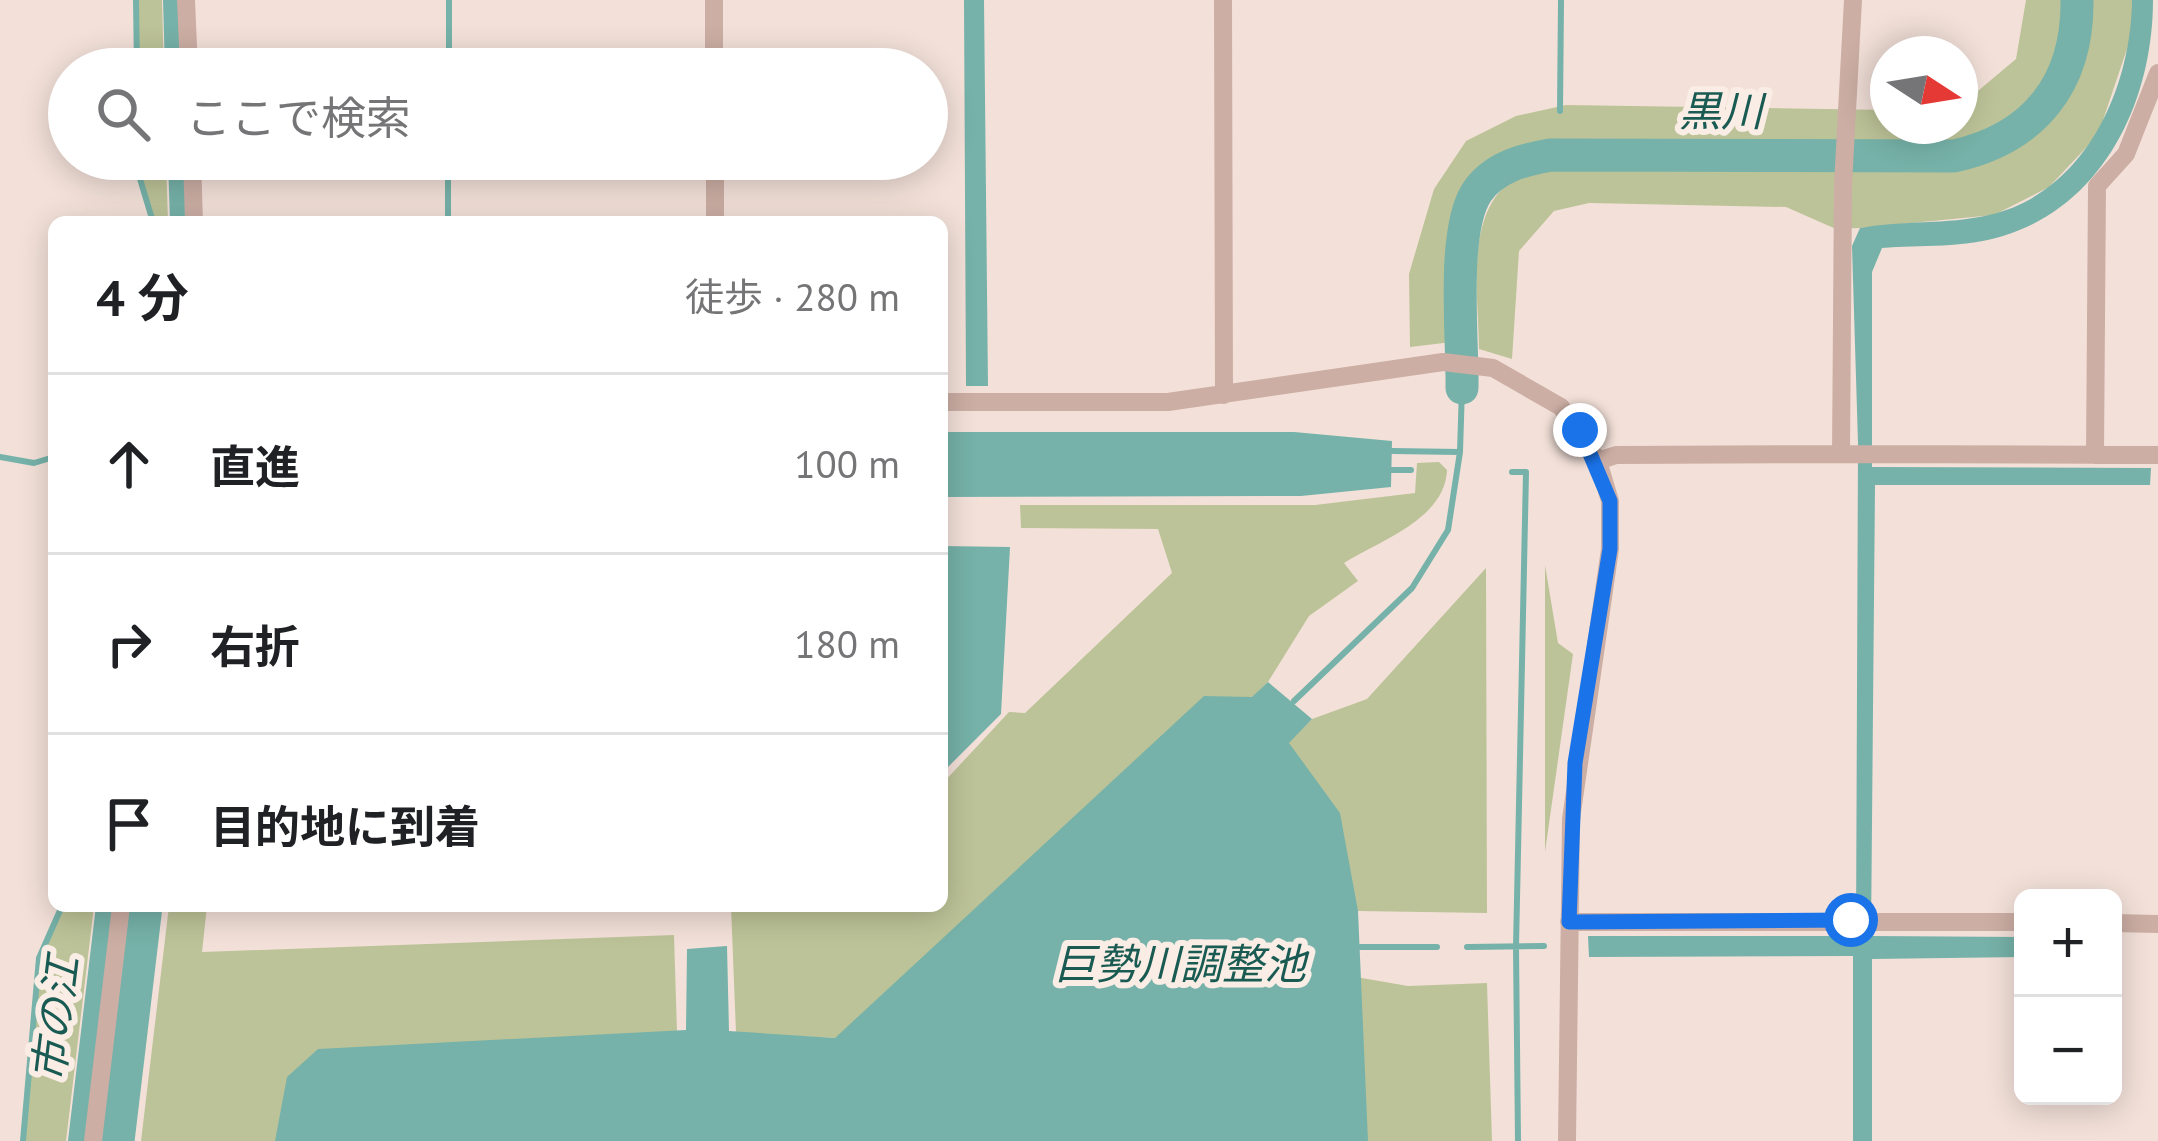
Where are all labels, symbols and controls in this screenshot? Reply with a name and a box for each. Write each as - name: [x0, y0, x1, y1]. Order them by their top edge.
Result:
- north arrow: [1870, 36, 1978, 144]
- search box: [48, 48, 948, 180]
- icon: search: [90, 81, 156, 147]
- water label: 黒川: [1679, 83, 1767, 138]
- text: ここで検索: [186, 88, 411, 146]
- text: 4 分: [96, 264, 189, 330]
- text: 徒歩 · 280 m: [685, 271, 900, 322]
- route end: [1553, 403, 1607, 457]
- icon: ahead: [96, 431, 162, 497]
- text: 直進: [210, 437, 300, 495]
- text: 100 m: [794, 438, 900, 489]
- icon: right: [96, 611, 162, 677]
- text: 右折: [210, 617, 300, 675]
- text: 180 m: [794, 618, 900, 669]
- icon: arrive: [96, 791, 162, 857]
- text: 目的地に到着: [210, 797, 480, 855]
- map controls: [2014, 889, 2122, 1105]
- button: +: [2014, 889, 2122, 997]
- route start: [1824, 893, 1878, 947]
- water label: 巨勢川調整池: [1054, 936, 1310, 991]
- water label: 市の江: [20, 949, 90, 1085]
- button: −: [2014, 997, 2122, 1105]

